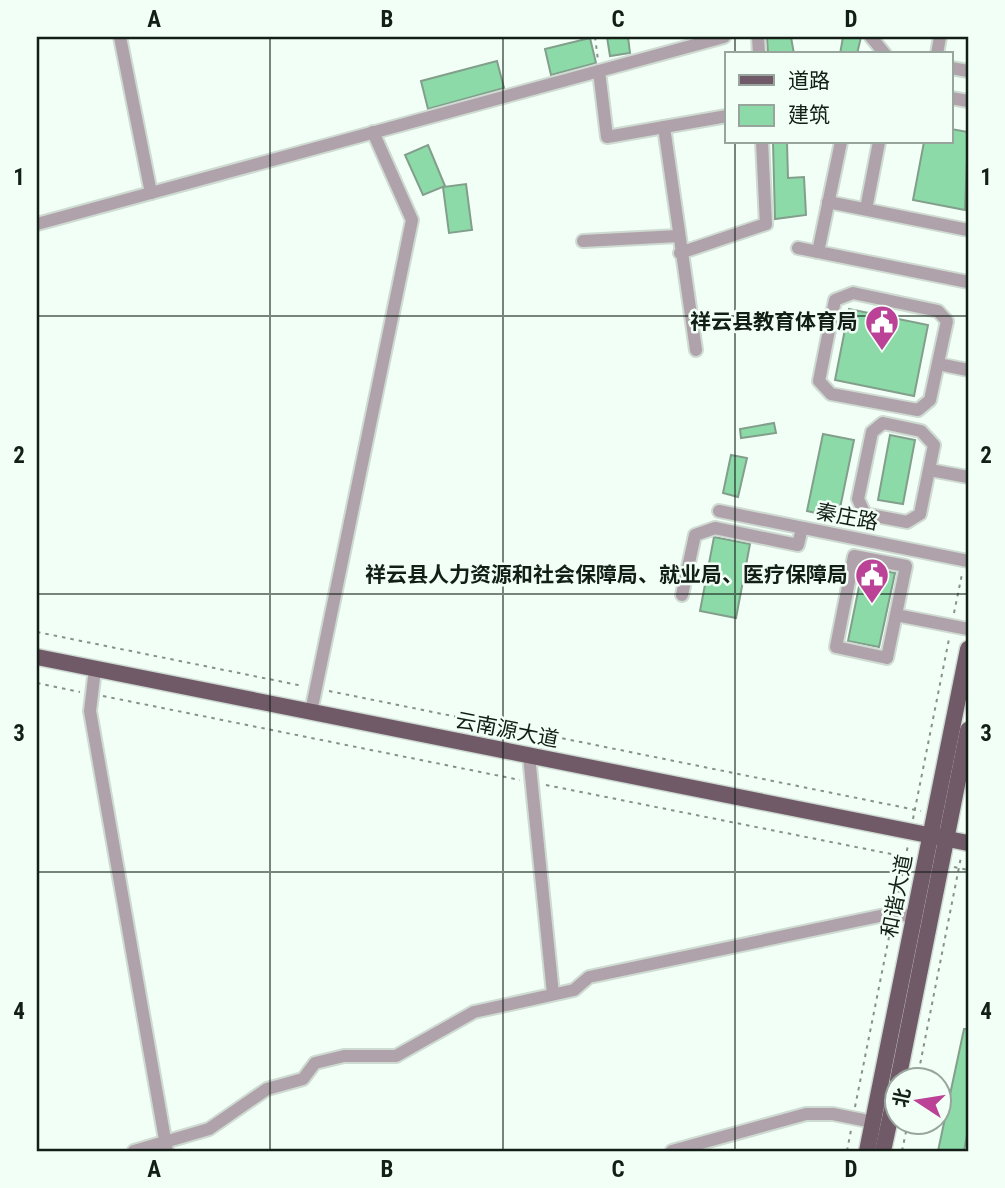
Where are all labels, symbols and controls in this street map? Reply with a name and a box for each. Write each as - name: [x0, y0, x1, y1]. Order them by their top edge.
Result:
- text: A: [147, 6, 161, 33]
- text: B: [381, 6, 393, 33]
- text: C: [611, 6, 625, 33]
- text: D: [845, 6, 858, 33]
- legend: [725, 52, 953, 144]
- text: 道路: [788, 69, 830, 93]
- text: 建筑: [788, 103, 830, 127]
- text: 1: [13, 164, 25, 191]
- text: 1: [980, 164, 992, 191]
- public building icon: 祥云县教育体育局: [863, 303, 901, 352]
- place label: 祥云县教育体育局: [690, 310, 858, 334]
- text: 2: [13, 442, 25, 469]
- text: 2: [980, 442, 992, 469]
- street label: 秦庄路: [814, 499, 880, 535]
- public building icon: 祥云县人力资源和社会保障局、就业局、医疗保障局: [853, 556, 891, 605]
- place label: 祥云县人力资源和社会保障局、就业局、医疗保障局: [365, 563, 848, 587]
- street label: 云南源大道: [453, 708, 561, 752]
- text: 3: [13, 720, 25, 747]
- text: 3: [980, 720, 992, 747]
- street label: 和谐大道: [877, 852, 917, 940]
- text: 4: [13, 998, 25, 1025]
- text: 4: [980, 998, 992, 1025]
- north arrow: [883, 1066, 953, 1136]
- text: 北: [889, 1086, 915, 1109]
- text: A: [147, 1156, 161, 1183]
- text: B: [381, 1156, 393, 1183]
- text: C: [611, 1156, 625, 1183]
- text: D: [845, 1156, 858, 1183]

